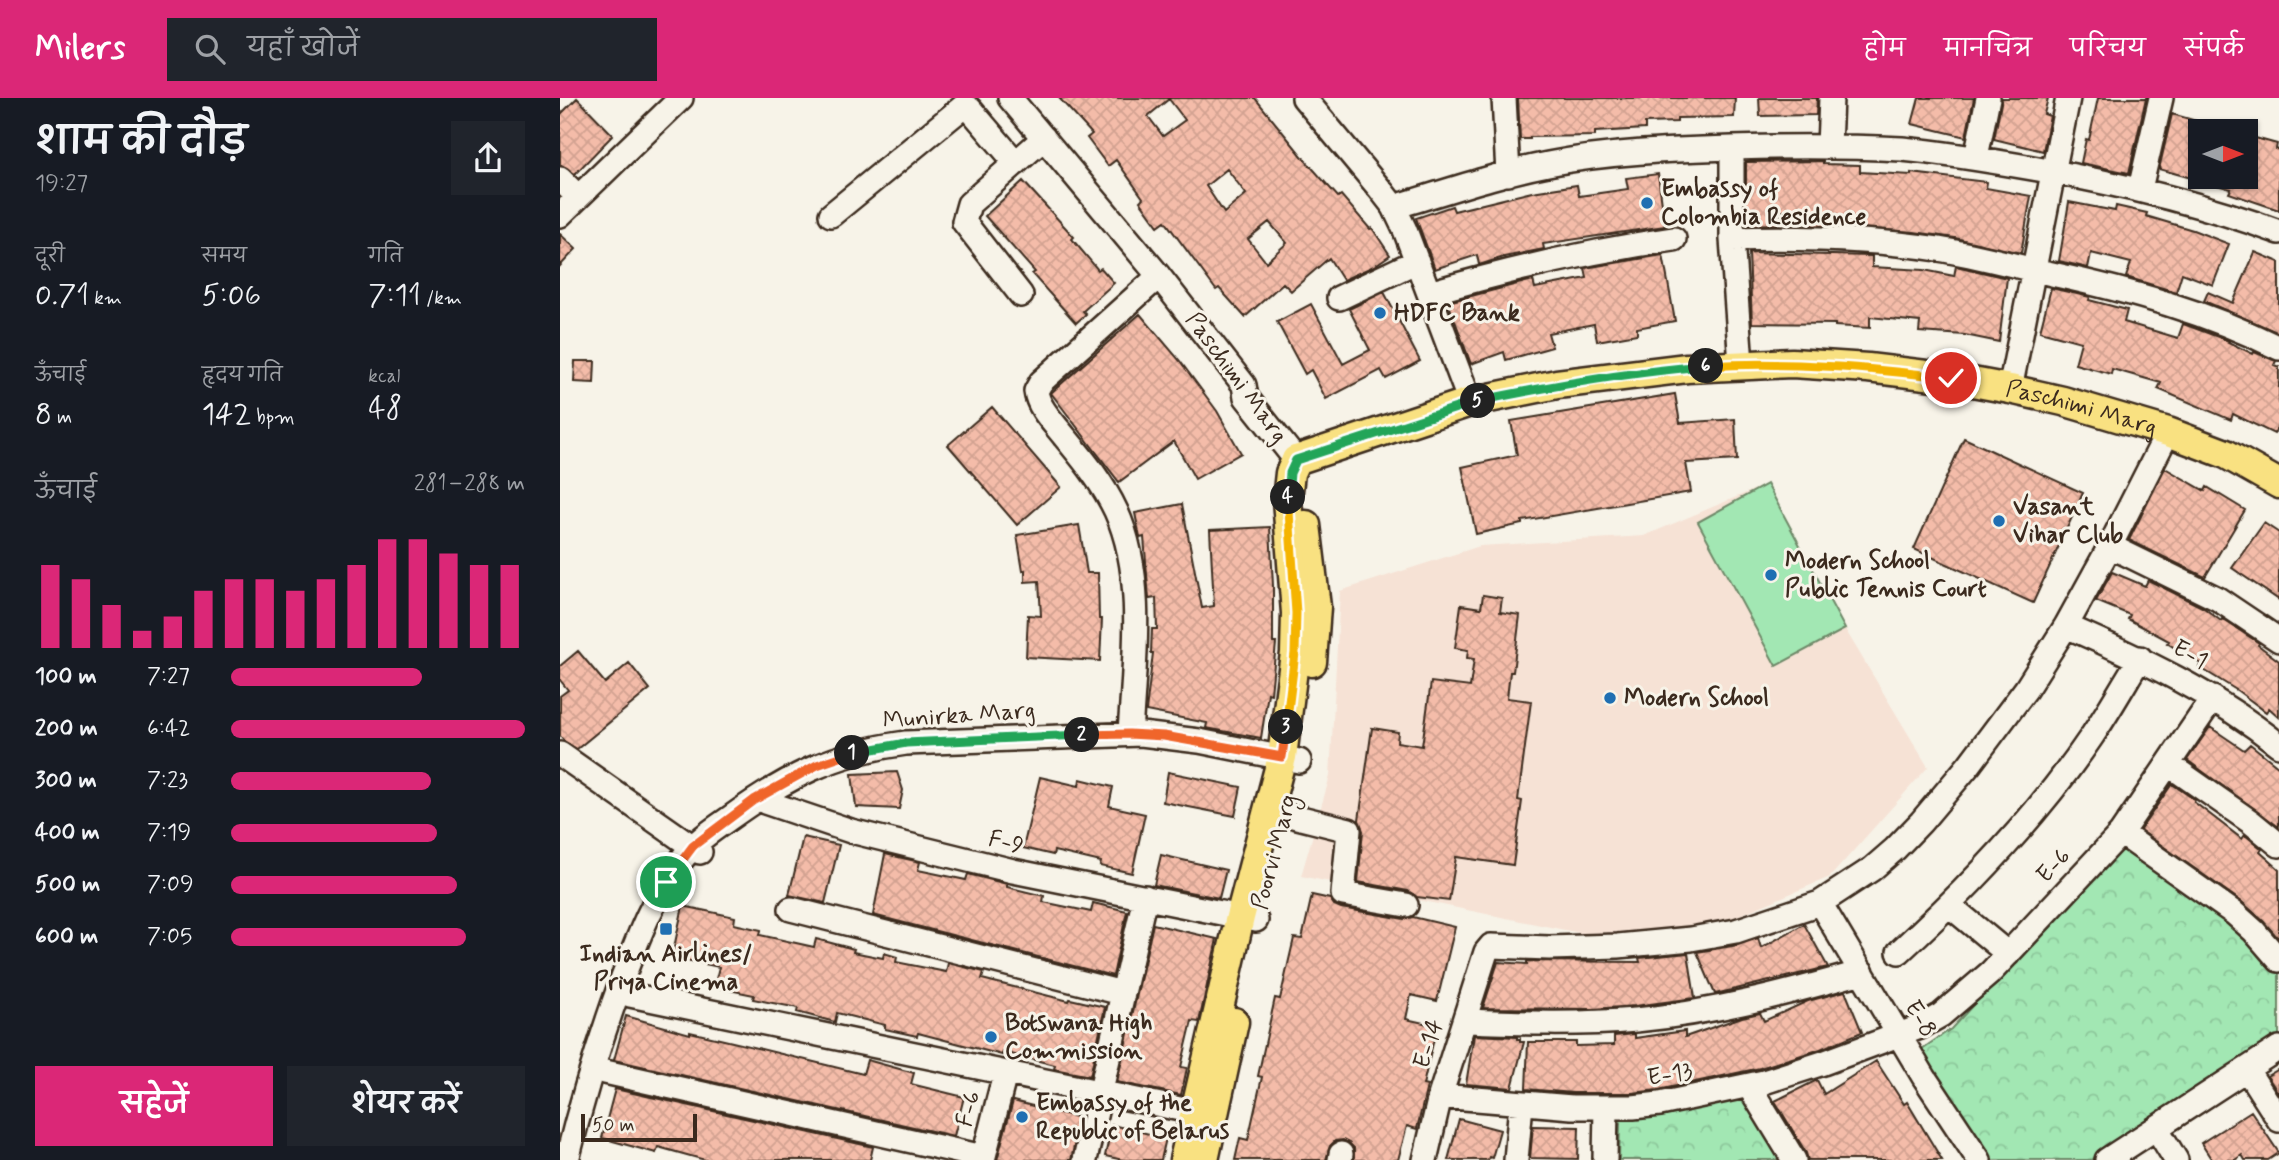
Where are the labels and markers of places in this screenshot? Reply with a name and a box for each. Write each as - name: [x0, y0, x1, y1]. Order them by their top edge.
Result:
- place label: Embassy of Colombia Residence: [1661, 174, 1867, 233]
- marker: Embassy of Colombia Residence: [1639, 195, 1655, 211]
- place label: HDFC Bank: [1394, 298, 1520, 329]
- marker: HDFC Bank: [1372, 305, 1388, 321]
- pin: 6: [1688, 348, 1724, 384]
- pin: [1921, 348, 1981, 408]
- pin: 5: [1460, 384, 1496, 418]
- pin: 4: [1270, 480, 1306, 514]
- place label: Vasant Vihar Club: [2013, 492, 2123, 551]
- marker: Vasant Vihar Club: [1991, 513, 2007, 529]
- place label: Modern School Public Tennis Court: [1785, 546, 1987, 605]
- marker: Modern School Public Tennis Court: [1763, 567, 1779, 583]
- place label: Modern School: [1624, 683, 1769, 714]
- marker: Modern School: [1602, 690, 1618, 706]
- pin: 3: [1268, 710, 1304, 744]
- pin: 2: [1064, 718, 1100, 752]
- pin: 1: [834, 736, 870, 770]
- pin: [636, 852, 696, 912]
- marker: Indian Airlines/ Priya Cinema: [658, 921, 674, 937]
- place label: Indian Airlines/ Priya Cinema: [579, 939, 753, 998]
- place label: Botswana High Commission: [1005, 1008, 1153, 1067]
- marker: Botswana High Commission: [983, 1029, 999, 1045]
- place label: Embassy of the Republic of Belarus: [1036, 1088, 1230, 1147]
- marker: Embassy of the Republic of Belarus: [1014, 1109, 1030, 1125]

